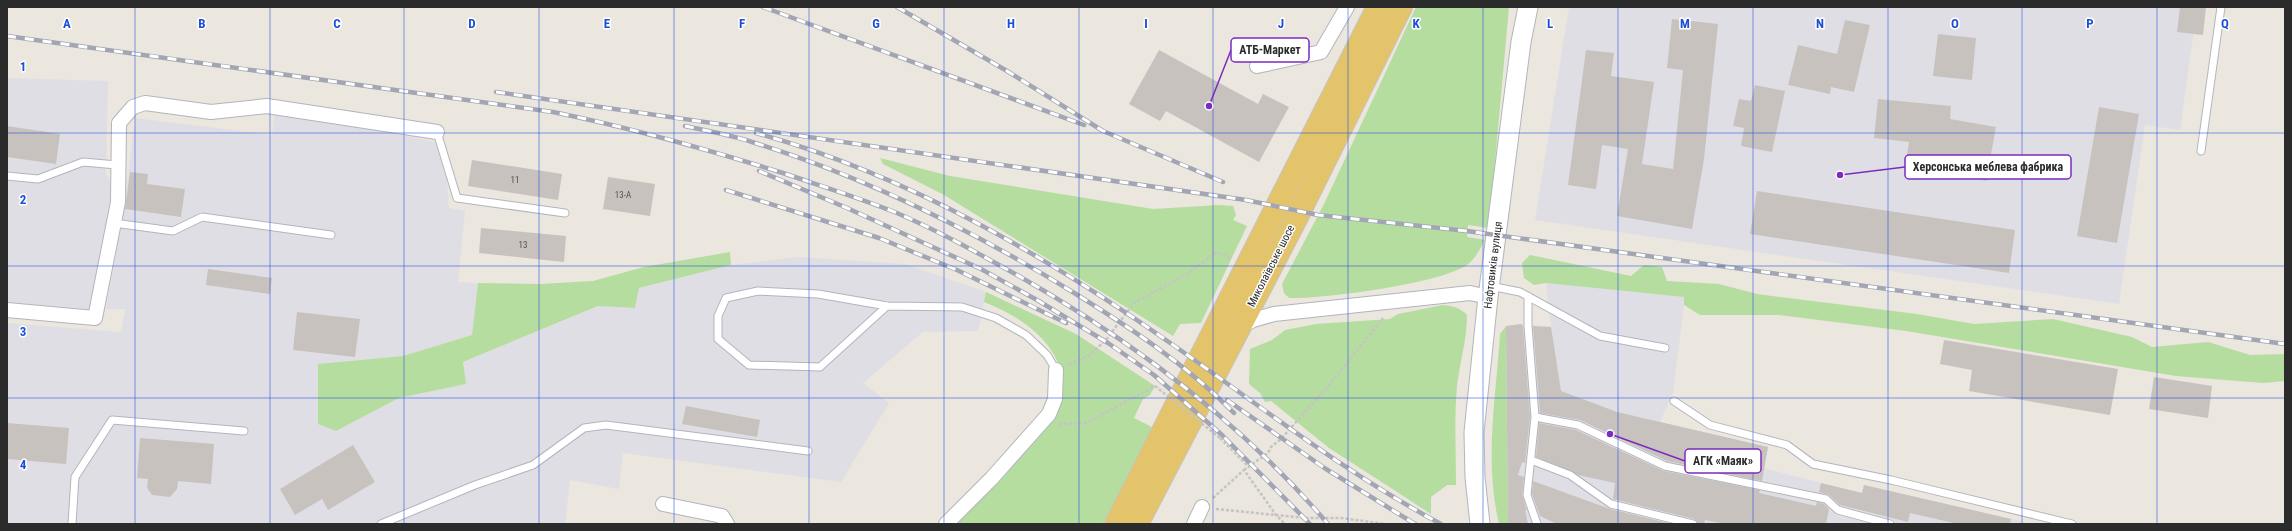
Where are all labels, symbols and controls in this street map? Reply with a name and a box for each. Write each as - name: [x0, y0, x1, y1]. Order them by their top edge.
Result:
- text: A: [63, 16, 71, 31]
- text: B: [198, 16, 206, 31]
- text: C: [333, 16, 341, 31]
- text: D: [468, 16, 476, 31]
- text: E: [604, 16, 611, 31]
- text: F: [739, 16, 745, 31]
- text: G: [872, 16, 880, 31]
- text: H: [1007, 16, 1015, 31]
- text: I: [1144, 16, 1148, 31]
- text: J: [1278, 16, 1284, 31]
- text: K: [1412, 16, 1420, 31]
- text: L: [1547, 16, 1553, 31]
- text: M: [1680, 16, 1690, 31]
- text: N: [1816, 16, 1824, 31]
- text: O: [1951, 16, 1959, 31]
- text: P: [2086, 16, 2094, 31]
- text: Q: [2221, 16, 2229, 31]
- callout: АТБ-Маркет: [1231, 38, 1309, 62]
- text: АТБ-Маркет: [1239, 43, 1301, 57]
- text: 1: [20, 59, 26, 74]
- callout: Херсонська меблева фабрика: [1905, 155, 2071, 179]
- text: Херсонська меблева фабрика: [1913, 160, 2064, 174]
- house number: 11: [511, 175, 519, 185]
- house number: 13-А: [615, 190, 631, 200]
- text: 2: [20, 192, 27, 207]
- street label: Нафтовиків вулиця: [1481, 221, 1505, 309]
- street label: Миколаївське шосе: [1245, 223, 1297, 309]
- house number: 13: [519, 240, 527, 250]
- text: 3: [20, 324, 26, 339]
- callout: АГК «Маяк»: [1685, 449, 1761, 473]
- text: АГК «Маяк»: [1693, 454, 1753, 468]
- text: 4: [20, 457, 27, 472]

